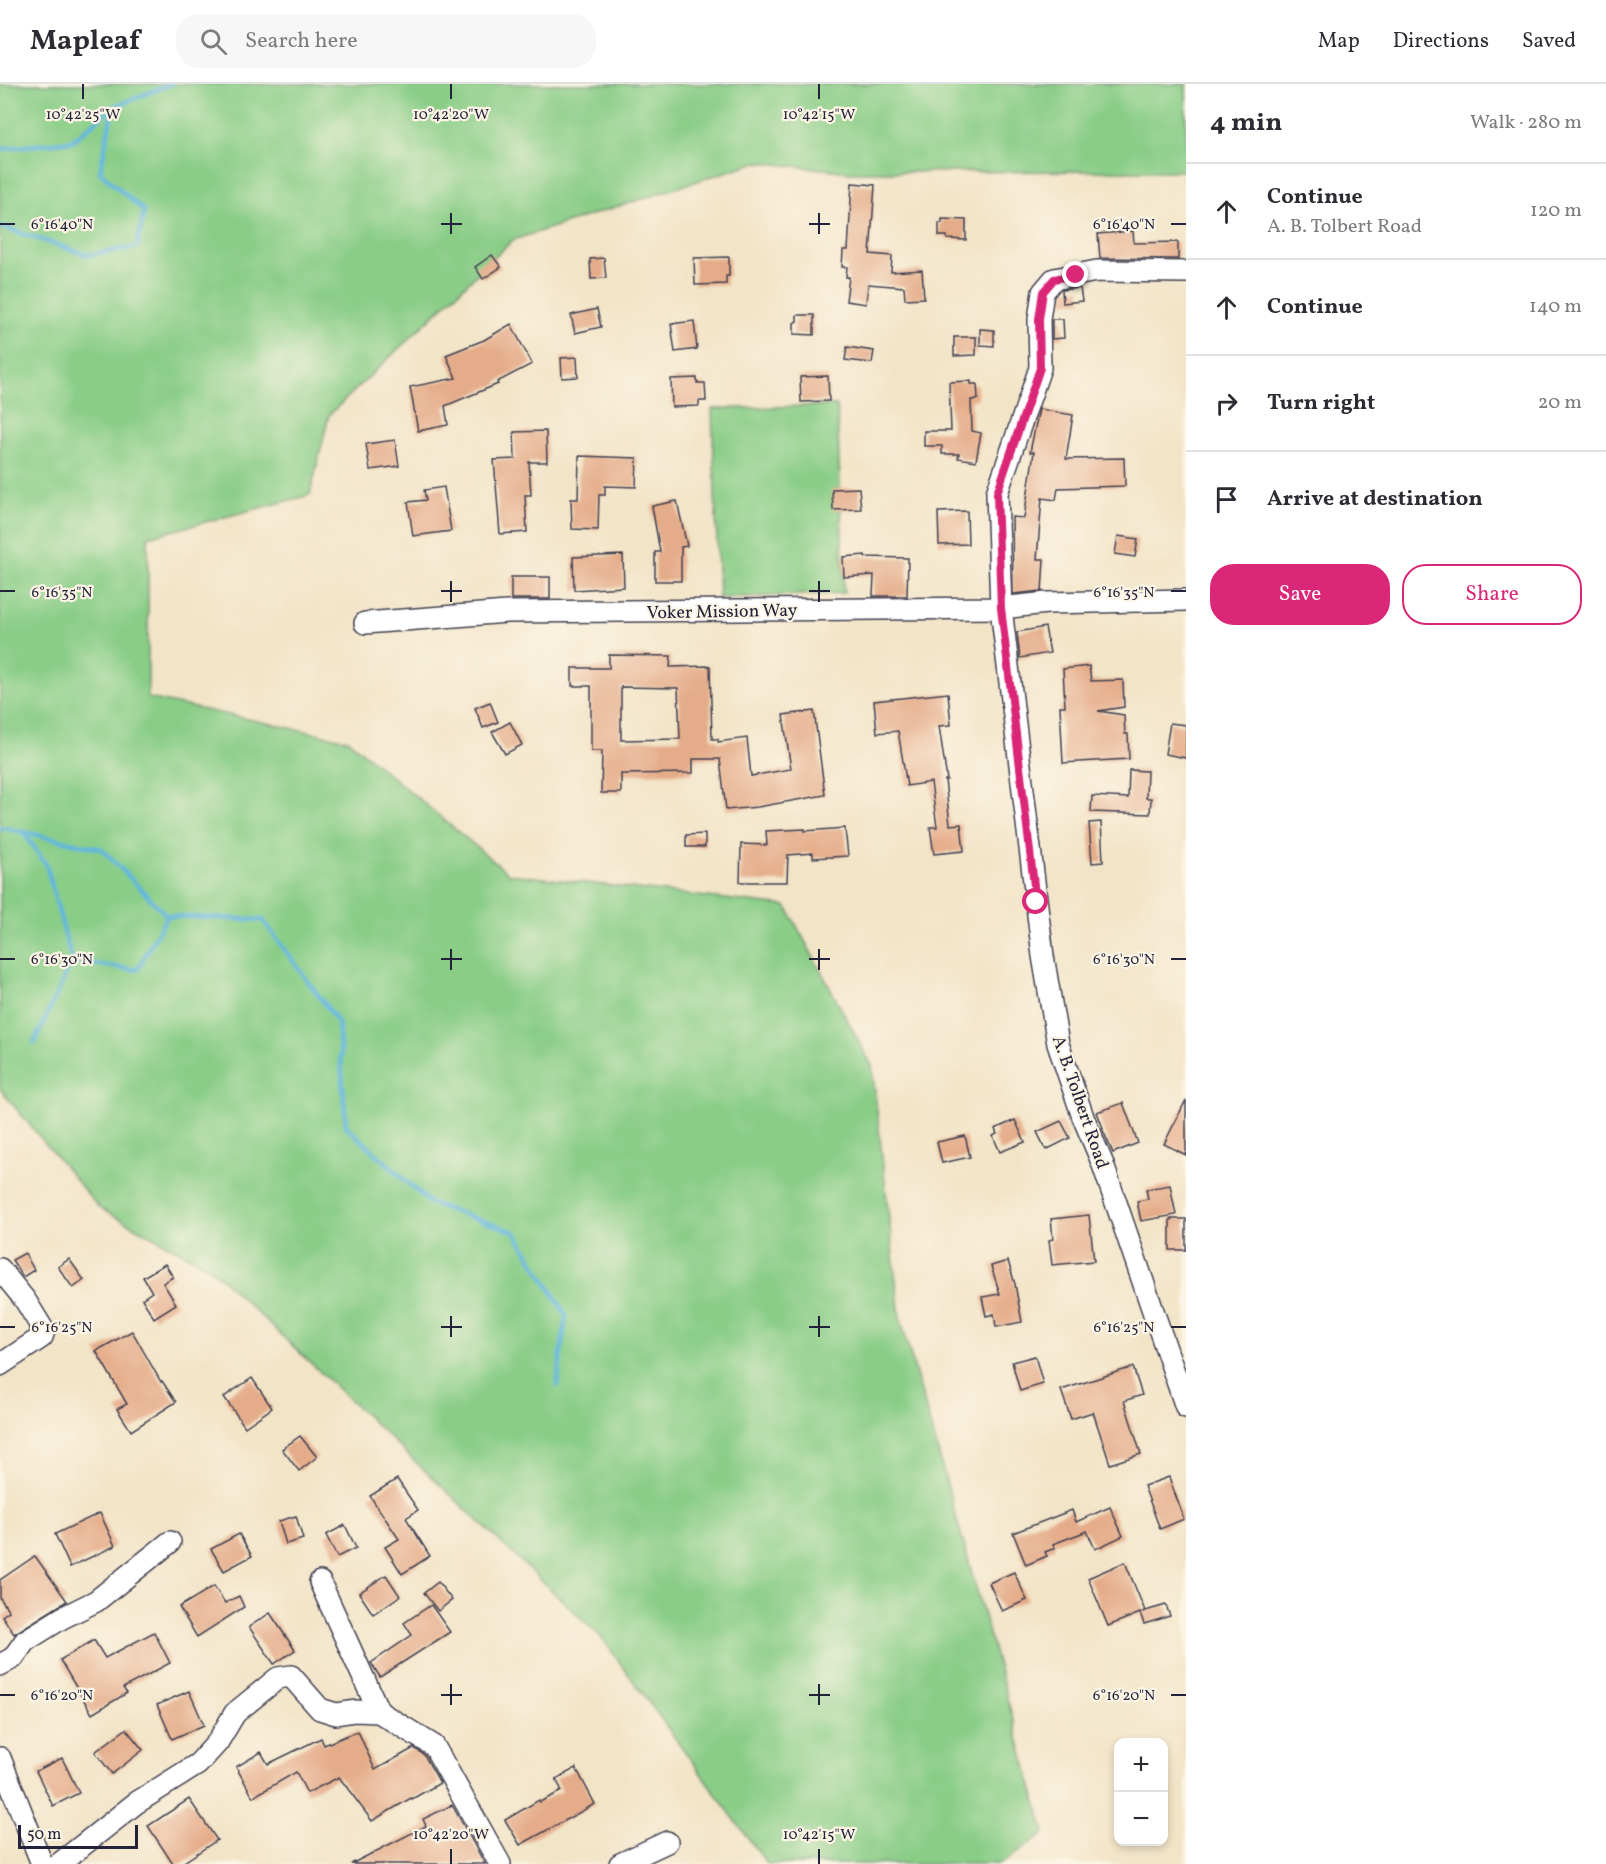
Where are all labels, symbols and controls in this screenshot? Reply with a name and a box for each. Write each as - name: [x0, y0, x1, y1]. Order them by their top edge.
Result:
- search box: [176, 14, 596, 68]
- text: Mapleaf: [30, 22, 140, 61]
- icon: search: [197, 25, 230, 58]
- text: Search here: [245, 26, 358, 57]
- text: Map: [1318, 27, 1360, 56]
- text: Directions: [1393, 27, 1489, 56]
- text: Saved: [1522, 27, 1576, 56]
- text: 10°42'25"W: [46, 105, 120, 126]
- text: 10°42'20"W: [413, 105, 489, 126]
- text: 10°42'15"W: [783, 105, 855, 126]
- text: 4 min: [1210, 105, 1282, 141]
- text: Walk · 280 m: [1470, 109, 1582, 137]
- text: Continue: [1267, 182, 1363, 213]
- icon: ahead: [1210, 195, 1243, 228]
- text: 120 m: [1530, 197, 1582, 225]
- text: A. B. Tolbert Road: [1267, 213, 1422, 241]
- text: 6°16'40"N: [31, 215, 93, 236]
- text: 6°16'40"N: [1093, 215, 1155, 236]
- route end: [1062, 261, 1088, 287]
- icon: ahead: [1210, 291, 1243, 324]
- text: Continue: [1267, 292, 1363, 323]
- text: 140 m: [1529, 293, 1582, 321]
- icon: right: [1210, 387, 1243, 420]
- text: Turn right: [1267, 388, 1375, 419]
- text: 20 m: [1538, 389, 1582, 417]
- icon: arrive: [1210, 483, 1243, 516]
- text: Arrive at destination: [1267, 484, 1483, 515]
- button: Save: [1210, 564, 1390, 625]
- button: Share: [1402, 564, 1582, 625]
- text: 6°16'35"N: [32, 583, 92, 604]
- text: 6°16'35"N: [1094, 583, 1154, 604]
- street label: Voker Mission Way: [647, 599, 798, 626]
- route start: [1022, 888, 1048, 914]
- text: 6°16'30"N: [31, 950, 93, 971]
- text: 6°16'30"N: [1093, 950, 1155, 971]
- street label: A. B. Tolbert Road: [1045, 1032, 1114, 1173]
- text: 6°16'25"N: [32, 1318, 92, 1339]
- text: 6°16'25"N: [1094, 1318, 1154, 1339]
- text: 6°16'20"N: [31, 1686, 93, 1707]
- text: 6°16'20"N: [1093, 1686, 1155, 1707]
- map controls: [1114, 1738, 1168, 1846]
- button: +: [1114, 1738, 1168, 1792]
- button: −: [1114, 1792, 1168, 1846]
- scale bar: [18, 1822, 138, 1850]
- text: 50 m: [27, 1824, 61, 1846]
- text: 10°42'20"W: [413, 1825, 489, 1846]
- text: 10°42'15"W: [783, 1825, 855, 1846]

